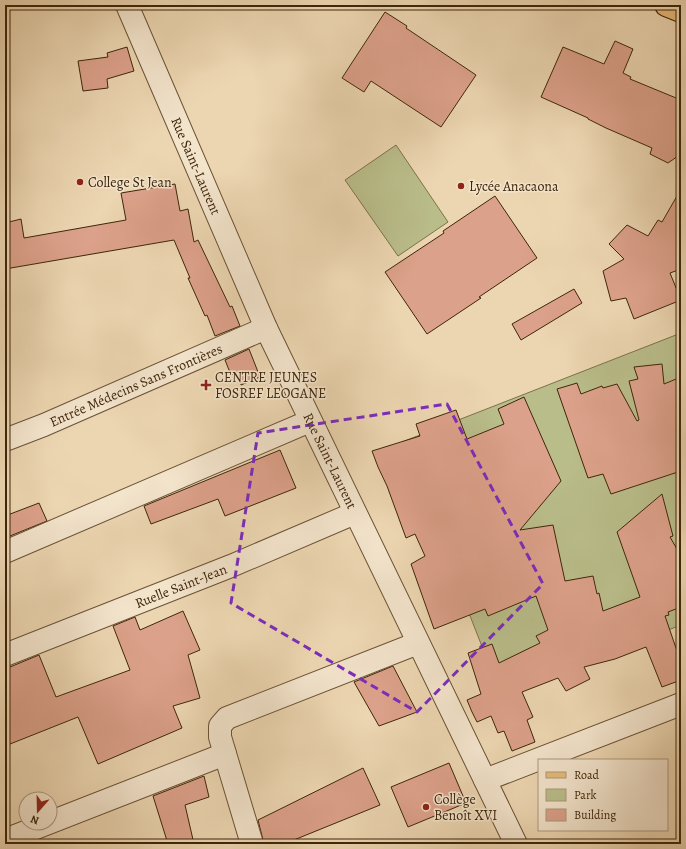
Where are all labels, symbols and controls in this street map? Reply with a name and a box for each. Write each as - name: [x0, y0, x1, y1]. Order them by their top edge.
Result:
- street label: Rue Saint-Laurent: [167, 114, 226, 218]
- place label: College St Jean: [88, 173, 172, 192]
- marker: College St Jean: [75, 177, 85, 187]
- place label: Lycée Anacaona: [469, 177, 559, 196]
- marker: Lycée Anacaona: [456, 181, 466, 191]
- street label: Entrée Médecins Sans Frontières: [46, 339, 225, 431]
- place label: CENTRE JEUNES FOSREF LEOGANE: [215, 368, 326, 403]
- marker: CENTRE JEUNES FOSREF LEOGANE: [200, 379, 212, 391]
- street label: Rue Saint-Laurent: [299, 409, 362, 512]
- street label: Ruelle Saint-Jean: [132, 559, 230, 612]
- legend: [538, 759, 668, 831]
- text: Road: [574, 767, 600, 783]
- text: Park: [574, 787, 597, 803]
- place label: Collège Benoît XVI: [434, 790, 497, 825]
- north arrow: [18, 791, 58, 831]
- marker: Collège Benoît XVI: [421, 802, 431, 812]
- text: Building: [574, 807, 616, 823]
- text: N: [28, 812, 41, 828]

